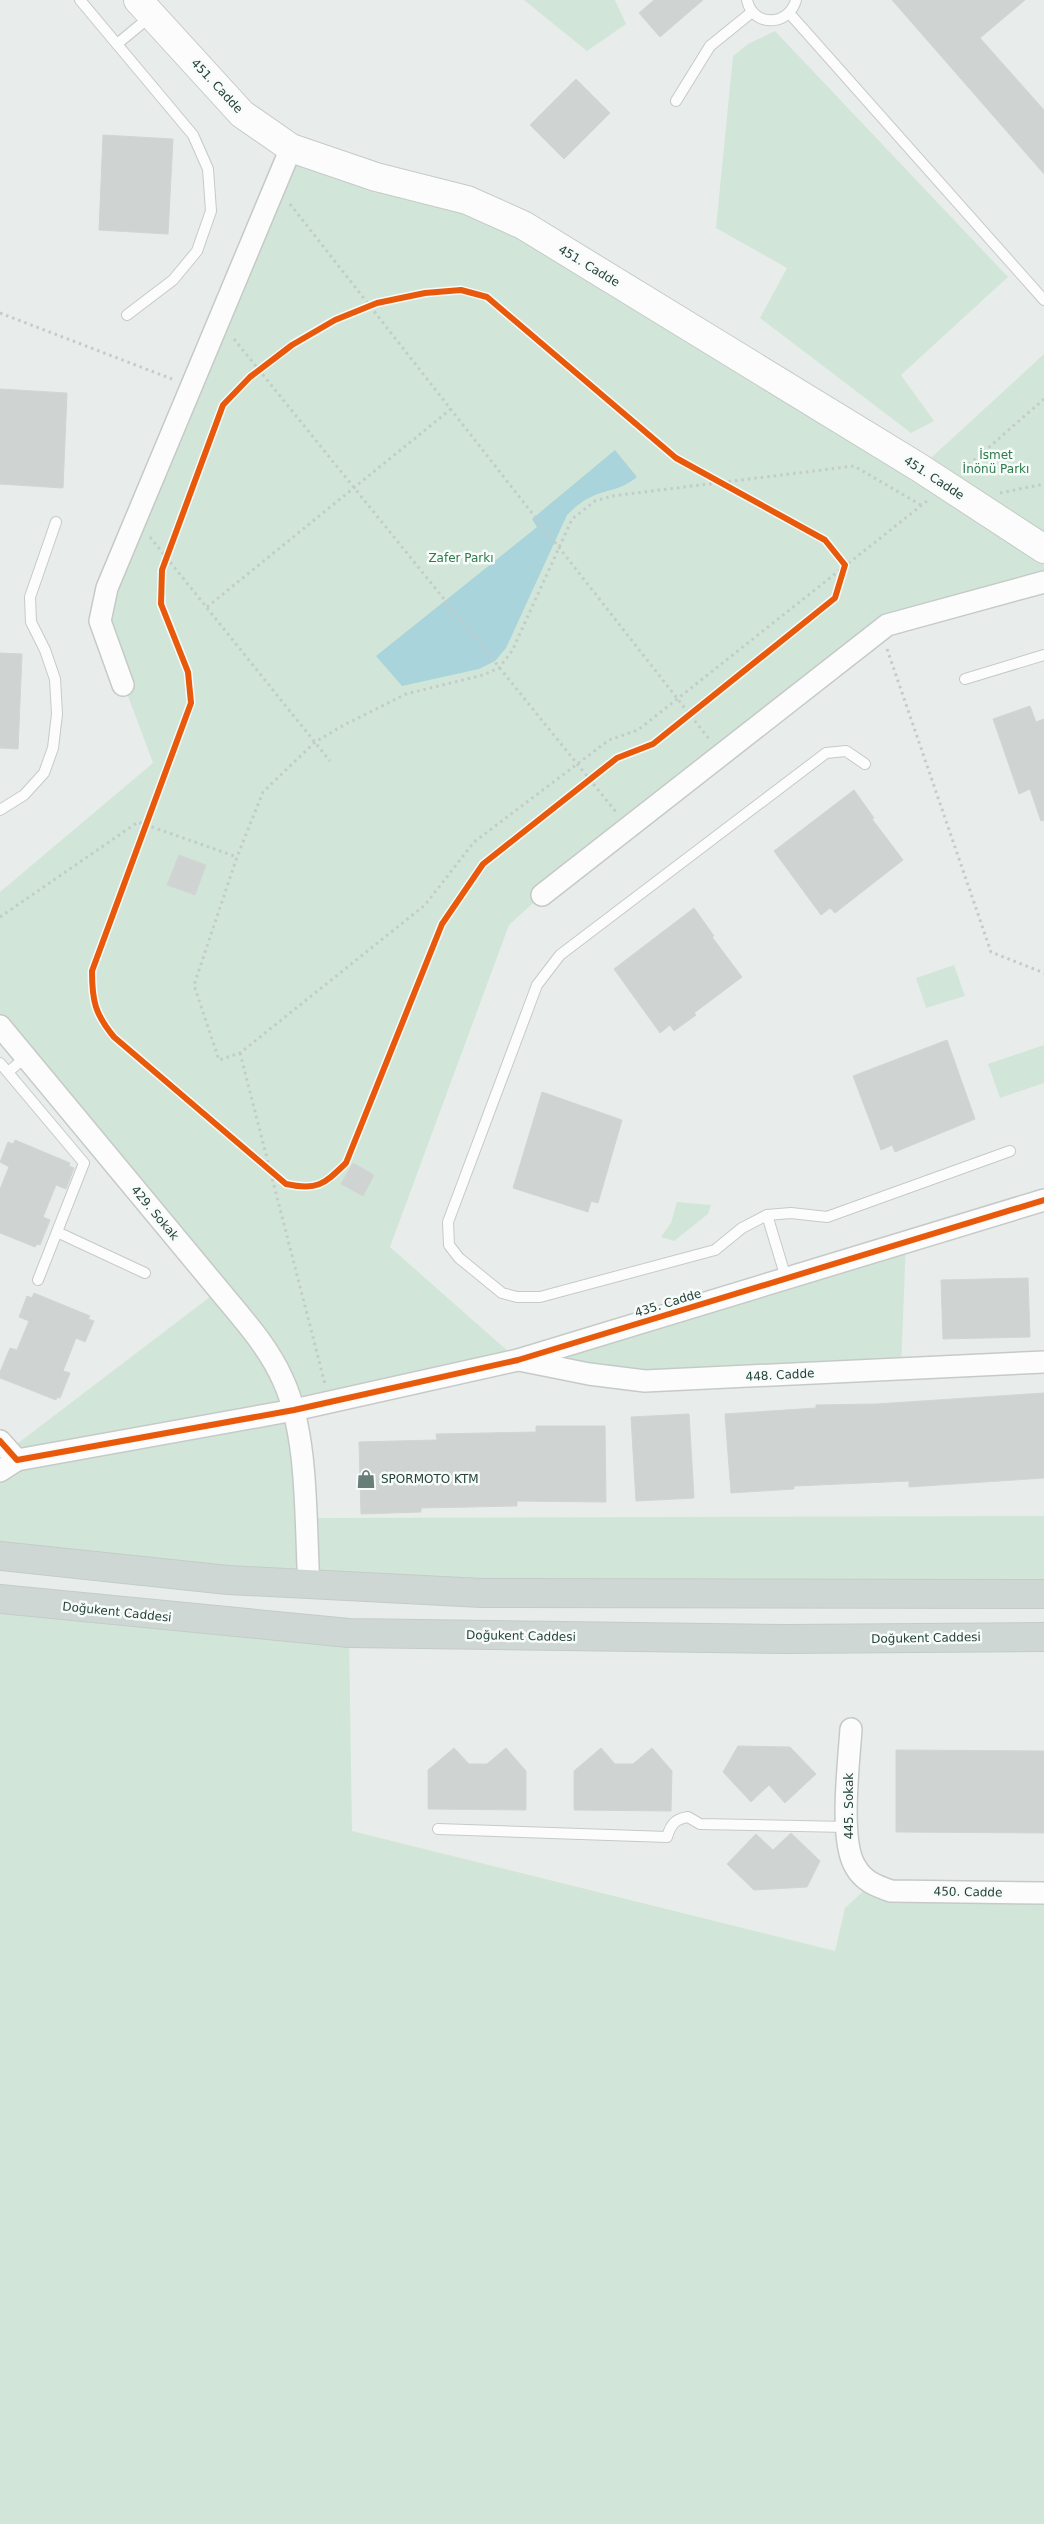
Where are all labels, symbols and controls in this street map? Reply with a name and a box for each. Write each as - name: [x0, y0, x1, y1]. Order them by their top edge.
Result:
- street label: 451. Cadde: [188, 56, 246, 116]
- street label: 451. Cadde: [556, 242, 622, 290]
- park label: İsmet İnönü Parkı: [963, 447, 1029, 476]
- street label: 451. Cadde: [901, 453, 967, 503]
- park label: Zafer Parkı: [428, 551, 494, 565]
- street label: 429. Sokak: [128, 1183, 182, 1243]
- street label: 435. Cadde: [633, 1286, 703, 1320]
- street label: 448. Cadde: [745, 1366, 815, 1384]
- shop icon: SPORMOTO KTM: [355, 1468, 377, 1490]
- place label: SPORMOTO KTM: [381, 1472, 479, 1486]
- street label: Doğukent Caddesi: [62, 1599, 172, 1625]
- street label: Doğukent Caddesi: [466, 1628, 576, 1644]
- street label: Doğukent Caddesi: [871, 1630, 981, 1646]
- street label: 445. Sokak: [842, 1773, 856, 1839]
- street label: 450. Cadde: [933, 1884, 1003, 1900]

